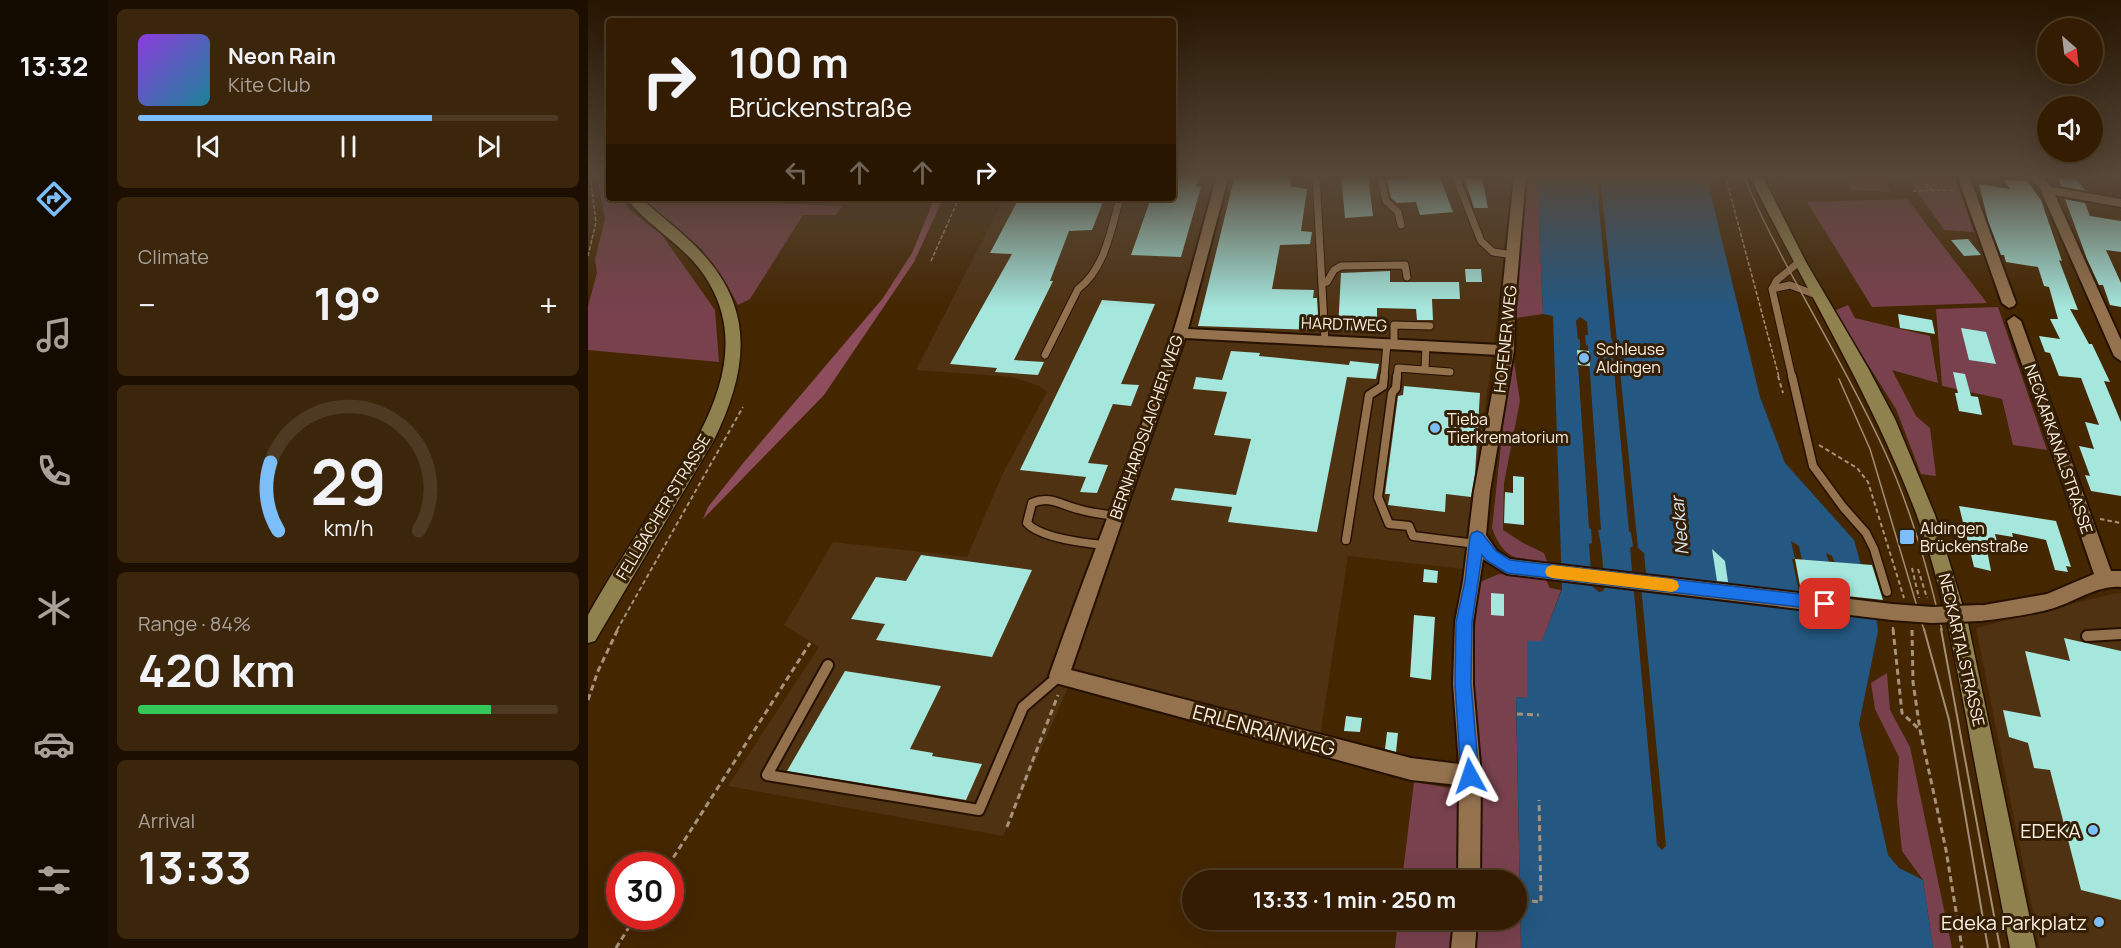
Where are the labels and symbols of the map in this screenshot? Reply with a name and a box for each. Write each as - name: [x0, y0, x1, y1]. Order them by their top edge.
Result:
- north arrow: [2037, 18, 2103, 84]
- street label: HOFENER WEG: [1488, 284, 1522, 394]
- street label: HARDTWEG: [1301, 312, 1387, 336]
- street label: BERNHARDSLAICHER WEG: [1104, 332, 1188, 522]
- place label: Schleuse Aldingen: [1596, 338, 1665, 378]
- marker: Schleuse Aldingen: [1577, 351, 1591, 365]
- street label: NECKARKANALSTRASSE: [2020, 361, 2098, 537]
- place label: Tieba Tierkrematorium: [1447, 408, 1569, 448]
- marker: Tieba Tierkrematorium: [1428, 421, 1442, 435]
- street label: FELLBACHER STRASSE: [611, 430, 715, 584]
- water label: Neckar: [1664, 493, 1693, 556]
- place label: Aldingen Brückenstraße: [1920, 517, 2028, 557]
- marker: Aldingen Brückenstraße: [1898, 528, 1916, 546]
- street label: NECKARTALSTRASSE: [1934, 571, 1990, 729]
- pin: [1799, 578, 1850, 629]
- street label: ERLENRAINWEG: [1190, 698, 1338, 762]
- position arrow: [1438, 744, 1502, 808]
- place label: EDEKA: [2020, 817, 2081, 844]
- marker: EDEKA: [2086, 823, 2100, 837]
- speed limit sign: 30: [606, 852, 684, 930]
- place label: Edeka Parkplatz: [1941, 909, 2087, 936]
- marker: Edeka Parkplatz: [2092, 915, 2106, 929]

